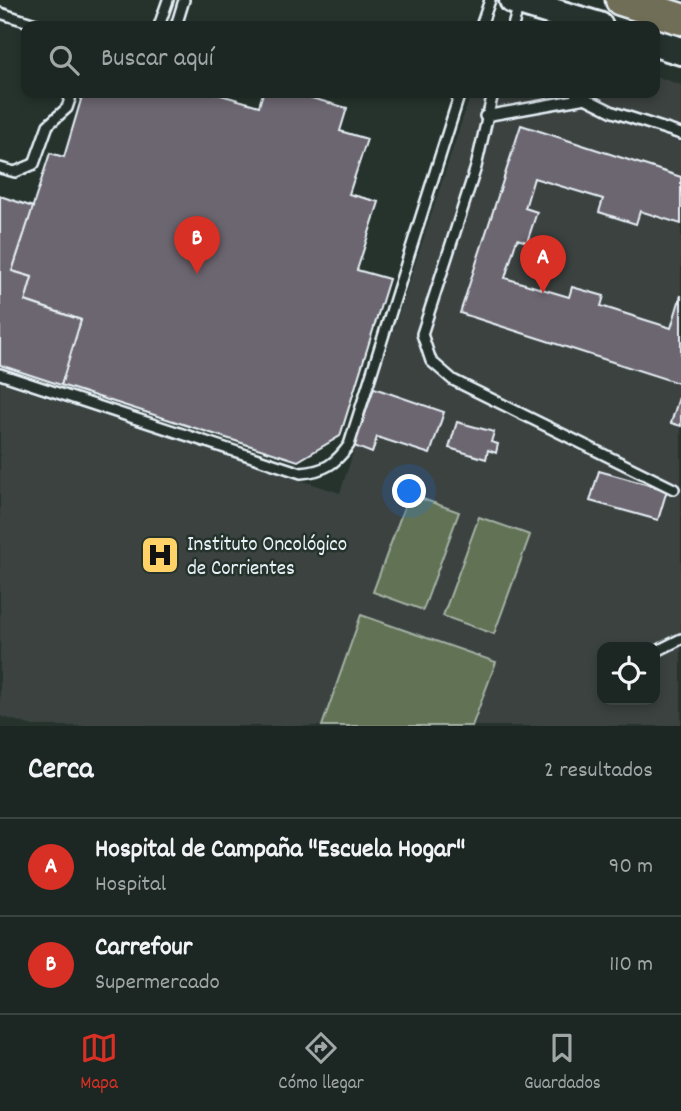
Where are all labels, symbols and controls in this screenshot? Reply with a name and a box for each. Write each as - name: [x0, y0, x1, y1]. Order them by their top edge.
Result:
- search box: [21, 21, 660, 98]
- icon: search: [45, 41, 83, 79]
- text: Buscar aquí: [101, 41, 213, 78]
- pin: B: [174, 216, 220, 274]
- pin: A: [520, 235, 566, 293]
- your location: [392, 474, 426, 508]
- place label: Instituto Oncológico de Corrientes: [187, 531, 347, 585]
- hospital icon: Instituto Oncológico de Corrientes: [139, 534, 181, 576]
- map controls: [597, 642, 660, 705]
- button: locate: [597, 642, 660, 705]
- text: Cerca: [28, 750, 93, 793]
- text: 2 resultados: [544, 755, 653, 788]
- text: Hospital de Campaña "Escuela Hogar": [95, 832, 465, 869]
- text: A: [45, 851, 57, 884]
- text: 90 m: [609, 851, 653, 884]
- text: Hospital: [95, 869, 166, 902]
- text: Carrefour: [95, 930, 192, 967]
- text: B: [46, 949, 56, 982]
- text: 110 m: [609, 949, 653, 982]
- text: Supermercado: [95, 967, 220, 1000]
- tab: Mapa: [80, 1029, 118, 1098]
- tab: Cómo llegar: [278, 1029, 364, 1098]
- tab: Guardados: [524, 1029, 601, 1098]

